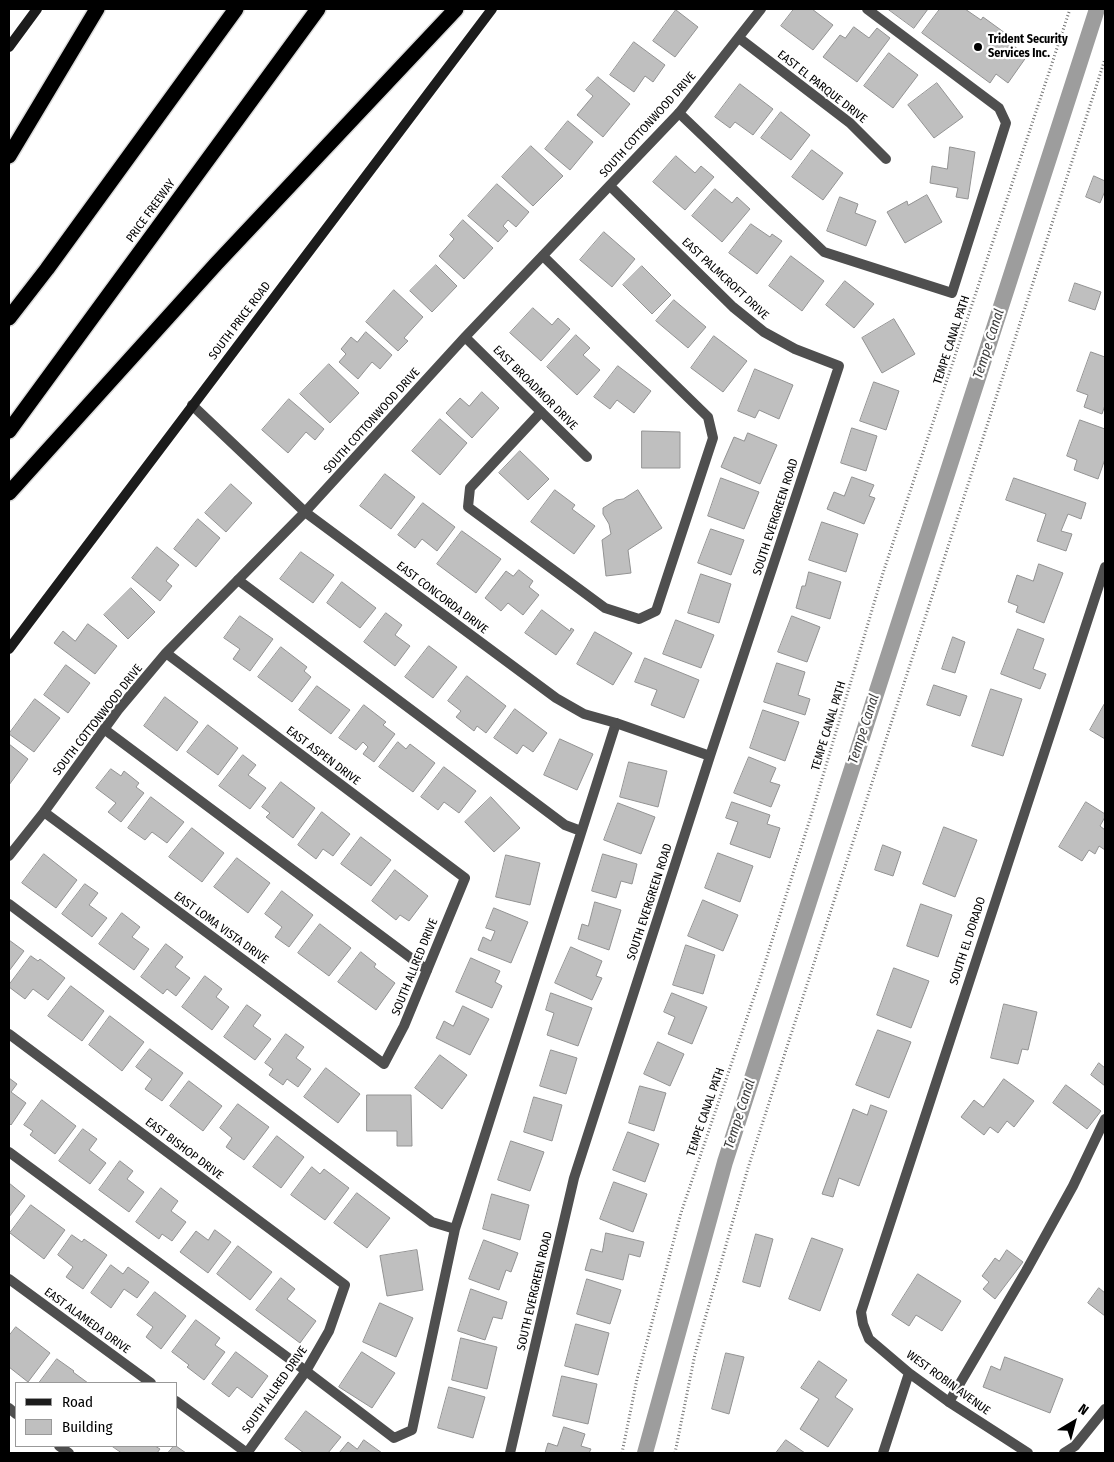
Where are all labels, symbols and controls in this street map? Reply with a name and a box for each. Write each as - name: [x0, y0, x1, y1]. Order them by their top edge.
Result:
- place label: Trident Security Services Inc.: [988, 33, 1068, 61]
- marker: Trident Security Services Inc.: [972, 41, 984, 53]
- street label: EAST EL PARQUE DRIVE: [774, 48, 870, 126]
- street label: SOUTH COTTONWOOD DRIVE: [597, 69, 699, 181]
- street label: PRICE FREEWAY: [123, 177, 179, 245]
- street label: EAST PALMCROFT DRIVE: [679, 235, 771, 323]
- street label: SOUTH PRICE ROAD: [206, 279, 274, 363]
- street label: TEMPE CANAL PATH: [931, 294, 973, 386]
- water label: Tempe Canal: [970, 307, 1008, 381]
- street label: EAST BROADMOR DRIVE: [490, 343, 580, 433]
- street label: SOUTH COTTONWOOD DRIVE: [321, 365, 423, 477]
- street label: SOUTH EVERGREEN ROAD: [750, 457, 802, 577]
- street label: EAST CONCORDA DRIVE: [393, 559, 491, 637]
- street label: SOUTH COTTONWOOD DRIVE: [50, 662, 146, 778]
- street label: TEMPE CANAL PATH: [809, 680, 849, 772]
- water label: Tempe Canal: [845, 692, 883, 766]
- street label: EAST ASPEN DRIVE: [283, 724, 363, 788]
- street label: SOUTH EVERGREEN ROAD: [624, 842, 676, 962]
- street label: EAST LOMA VISTA DRIVE: [171, 889, 271, 967]
- street label: SOUTH EL DORADO: [947, 895, 989, 987]
- street label: SOUTH ALLRED DRIVE: [389, 916, 441, 1018]
- street label: TEMPE CANAL PATH: [684, 1066, 728, 1158]
- water label: Tempe Canal: [721, 1077, 759, 1151]
- street label: EAST BISHOP DRIVE: [142, 1115, 226, 1183]
- street label: SOUTH EVERGREEN ROAD: [514, 1230, 556, 1352]
- street label: EAST ALAMEDA DRIVE: [41, 1285, 133, 1357]
- street label: SOUTH ALLRED DRIVE: [239, 1343, 311, 1437]
- street label: WEST ROBIN AVENUE: [903, 1348, 993, 1418]
- legend: [15, 1382, 178, 1447]
- text: Road: [62, 1393, 93, 1411]
- north arrow: [1049, 1397, 1099, 1447]
- text: N: [1075, 1400, 1092, 1419]
- text: Building: [62, 1418, 113, 1436]

